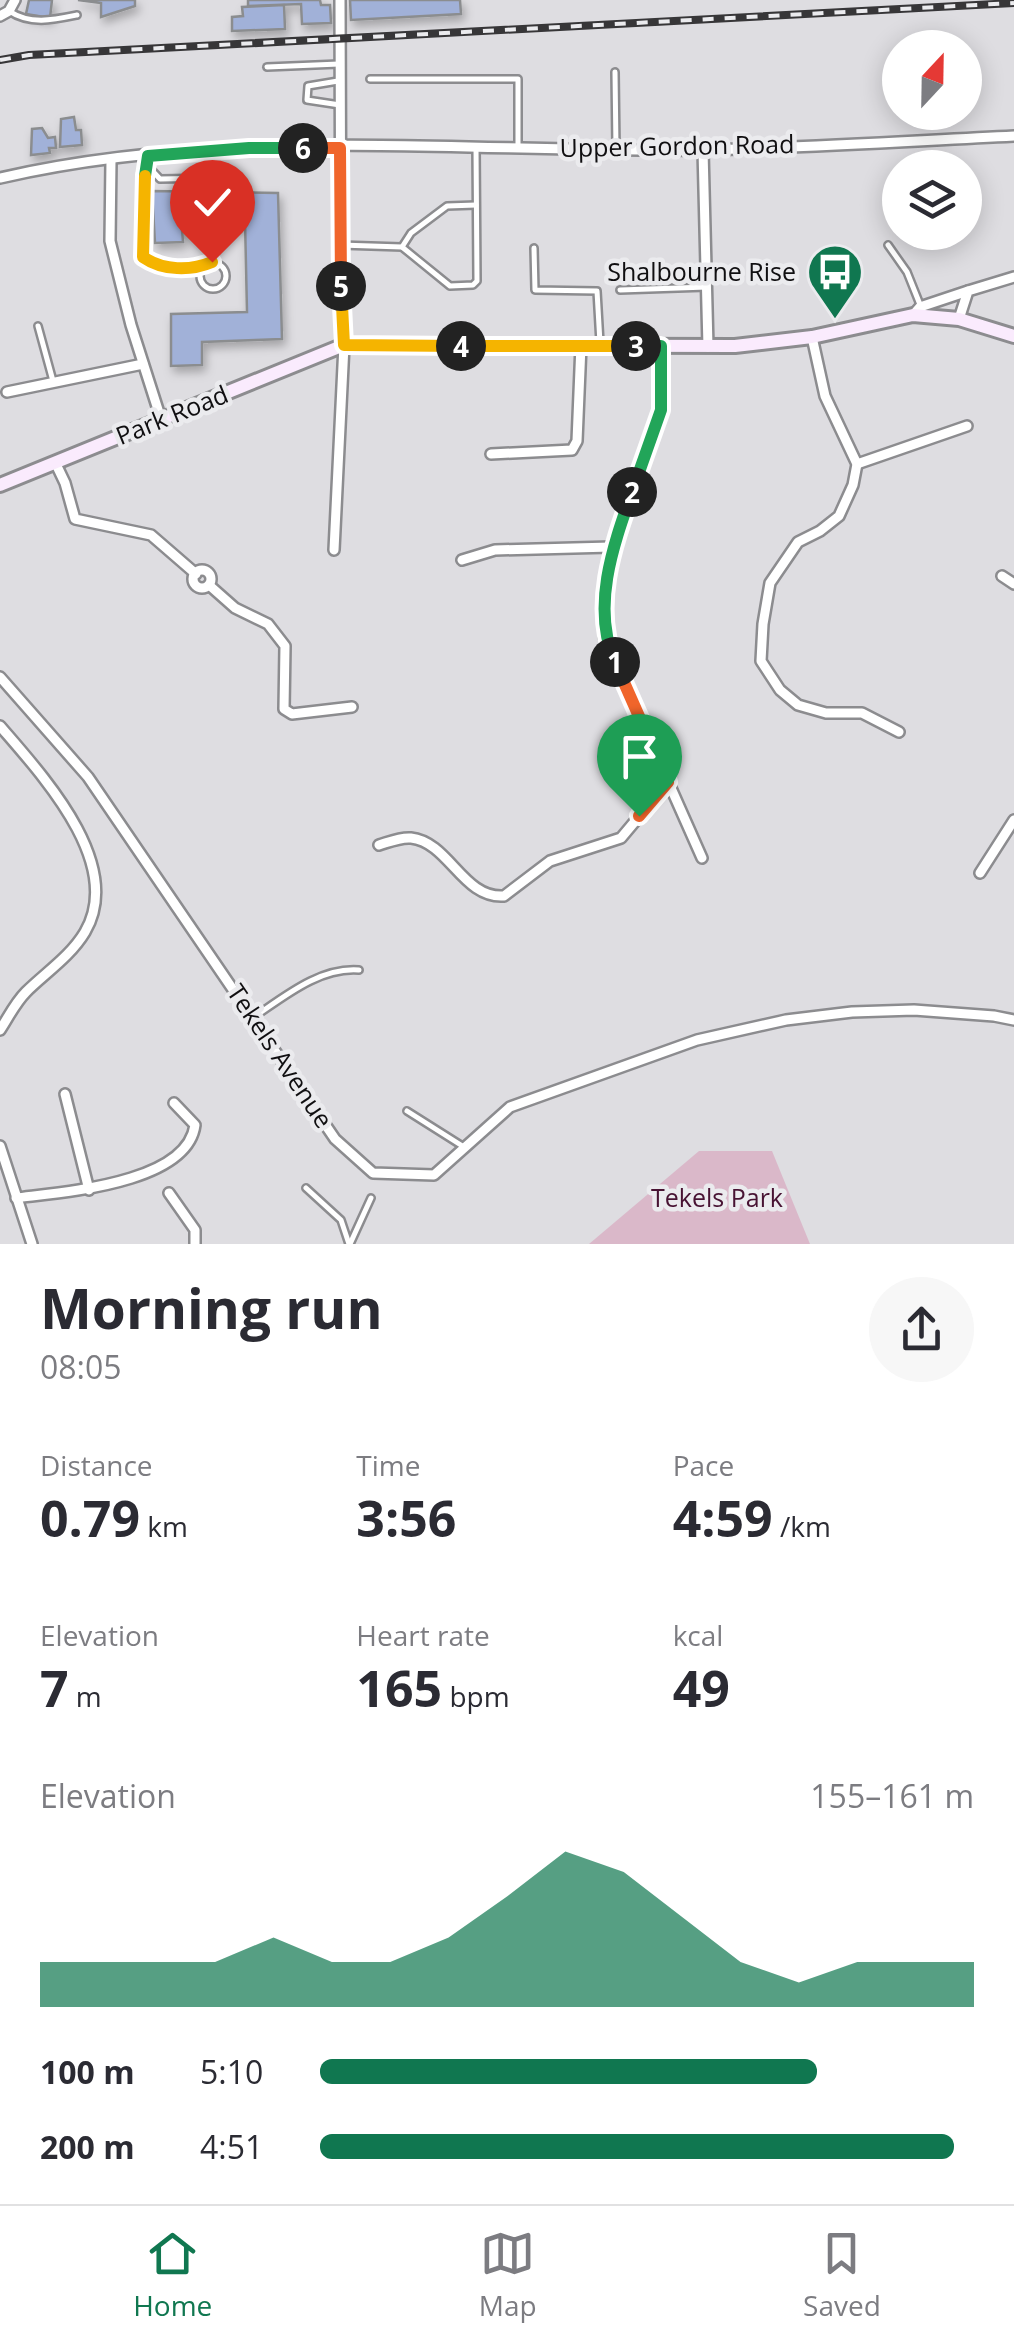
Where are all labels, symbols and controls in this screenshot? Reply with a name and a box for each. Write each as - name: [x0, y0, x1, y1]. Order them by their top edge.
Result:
- north arrow: [882, 30, 982, 130]
- map controls: [882, 30, 982, 250]
- pin: 6: [278, 123, 328, 173]
- street label: Upper Gordon Road: [559, 126, 795, 164]
- text: 6: [295, 129, 311, 167]
- button: layers: [882, 150, 982, 250]
- pin: [170, 160, 255, 263]
- icon: check: [185, 175, 240, 230]
- bus stop icon: Shalbourne Rise: [805, 242, 865, 321]
- place label: Shalbourne Rise: [607, 254, 796, 288]
- pin: 5: [316, 261, 366, 311]
- text: 5: [333, 267, 349, 305]
- pin: 4: [436, 321, 486, 371]
- pin: 3: [611, 321, 661, 371]
- text: 4: [453, 327, 469, 365]
- text: 3: [628, 327, 644, 365]
- street label: Park Road: [110, 376, 233, 452]
- pin: 2: [607, 467, 657, 517]
- text: 2: [624, 473, 640, 511]
- pin: 1: [590, 637, 640, 687]
- text: 1: [607, 643, 623, 681]
- pin: [597, 714, 682, 817]
- icon: arrive: [612, 729, 667, 784]
- street label: Tekels Avenue: [220, 977, 342, 1134]
- park label: Tekels Park: [651, 1180, 783, 1214]
- text: Morning run: [40, 1270, 383, 1345]
- button: share: [869, 1277, 974, 1382]
- text: 08:05: [40, 1345, 122, 1388]
- text: Distance: [40, 1446, 153, 1484]
- text: Time: [356, 1446, 420, 1484]
- text: Pace: [673, 1446, 734, 1484]
- text: 0.79: [40, 1484, 140, 1552]
- text: 3:56: [356, 1484, 456, 1552]
- text: 4:59: [673, 1484, 773, 1552]
- text: km: [140, 1507, 188, 1545]
- text: /km: [773, 1507, 831, 1545]
- text: Elevation: [40, 1616, 159, 1654]
- text: Heart rate: [356, 1616, 490, 1654]
- text: kcal: [673, 1616, 723, 1654]
- text: 7: [40, 1654, 69, 1722]
- text: 165: [356, 1654, 442, 1722]
- text: 49: [673, 1654, 730, 1722]
- text: m: [69, 1677, 102, 1715]
- text: bpm: [442, 1677, 510, 1715]
- text: Elevation: [40, 1774, 176, 1817]
- text: 155–161 m: [810, 1774, 974, 1817]
- text: 100 m: [40, 2050, 135, 2093]
- text: 5:10: [200, 2050, 263, 2093]
- text: 200 m: [40, 2125, 135, 2168]
- text: 4:51: [200, 2125, 263, 2168]
- tab: Home: [133, 2226, 212, 2324]
- tab: Map: [479, 2226, 537, 2324]
- tab: Saved: [803, 2226, 881, 2324]

